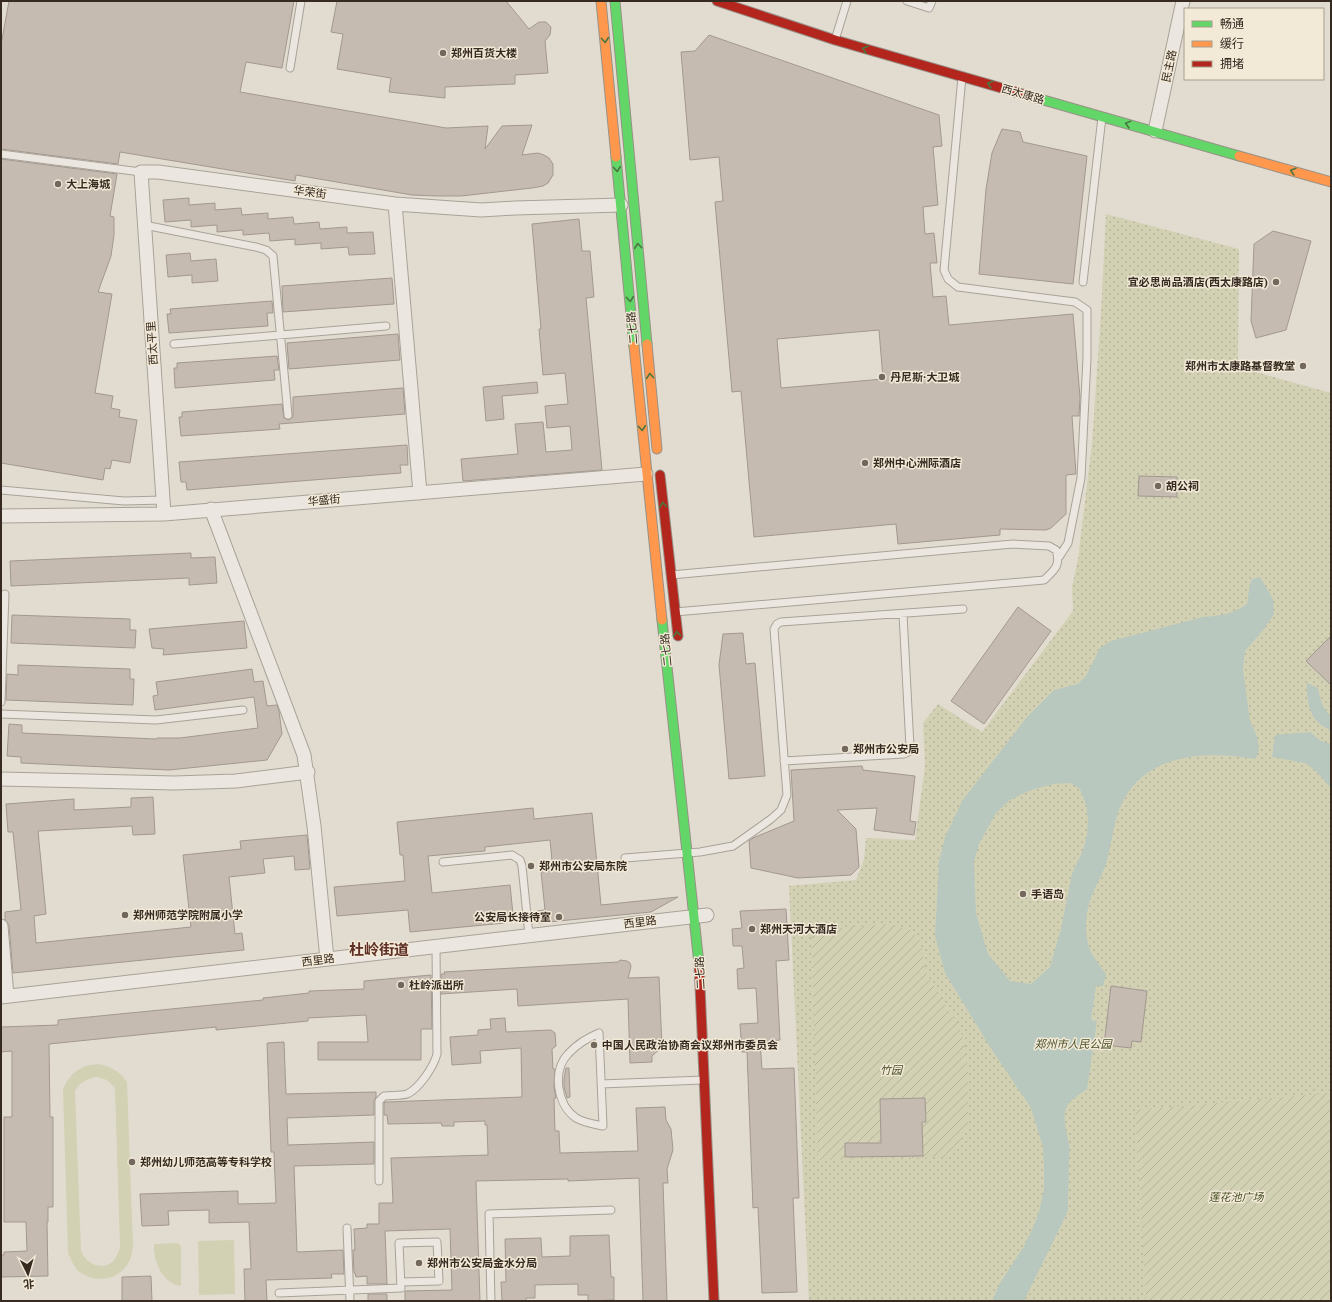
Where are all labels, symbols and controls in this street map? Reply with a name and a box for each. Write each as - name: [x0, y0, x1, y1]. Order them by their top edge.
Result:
- legend: [1184, 8, 1324, 80]
- text: 畅通: [1220, 16, 1244, 31]
- text: 缓行: [1220, 36, 1244, 51]
- one-way arrow: [600, 37, 609, 43]
- one-way arrow: [861, 45, 868, 54]
- place label: 郑州百货大楼: [451, 46, 517, 60]
- marker: 郑州百货大楼: [438, 48, 448, 58]
- street label: 民主路: [1159, 48, 1179, 84]
- text: 拥堵: [1220, 56, 1244, 71]
- one-way arrow: [986, 81, 993, 89]
- street label: 西太康路: [1000, 81, 1046, 107]
- one-way arrow: [1125, 120, 1132, 129]
- one-way arrow: [613, 166, 622, 172]
- one-way arrow: [1290, 167, 1297, 176]
- place label: 大上海城: [66, 177, 111, 191]
- marker: 大上海城: [53, 179, 63, 189]
- street label: 华荣街: [293, 183, 327, 201]
- one-way arrow: [634, 243, 643, 249]
- place label: 宜必思尚品酒店(西太康路店): [1128, 275, 1268, 289]
- marker: 宜必思尚品酒店(西太康路店): [1271, 277, 1281, 287]
- one-way arrow: [625, 296, 634, 302]
- street label: 二七路: [624, 311, 640, 345]
- street label: 西太平里: [143, 321, 161, 365]
- place label: 郑州市太康路基督教堂: [1185, 359, 1295, 373]
- marker: 郑州市太康路基督教堂: [1298, 361, 1308, 371]
- place label: 丹尼斯·大卫城: [890, 370, 960, 384]
- one-way arrow: [646, 372, 655, 379]
- marker: 丹尼斯·大卫城: [877, 372, 887, 382]
- one-way arrow: [637, 425, 646, 431]
- place label: 郑州中心洲际酒店: [873, 456, 961, 470]
- marker: 郑州中心洲际酒店: [860, 458, 870, 468]
- place label: 胡公祠: [1166, 479, 1199, 493]
- marker: 胡公祠: [1153, 481, 1163, 491]
- street label: 华盛街: [307, 492, 341, 508]
- one-way arrow: [659, 502, 668, 508]
- one-way arrow: [673, 631, 682, 637]
- street label: 二七路: [657, 633, 675, 667]
- place label: 郑州市公安局: [853, 742, 919, 756]
- marker: 郑州市公安局: [840, 744, 850, 754]
- place label: 郑州市公安局东院: [539, 859, 627, 873]
- marker: 郑州市公安局东院: [526, 861, 536, 871]
- place label: 手语岛: [1031, 887, 1064, 901]
- marker: 手语岛: [1018, 889, 1028, 899]
- place label: 郑州师范学院附属小学: [133, 908, 243, 922]
- marker: 郑州师范学院附属小学: [120, 910, 130, 920]
- place label: 公安局长接待室: [474, 910, 551, 924]
- marker: 公安局长接待室: [554, 912, 564, 922]
- street label: 西里路: [623, 913, 657, 931]
- place label: 郑州天河大酒店: [760, 922, 837, 936]
- marker: 郑州天河大酒店: [747, 924, 757, 934]
- district label: 杜岭街道: [349, 939, 409, 959]
- street label: 西里路: [301, 951, 335, 969]
- street label: 二七路: [692, 956, 708, 990]
- place label: 杜岭派出所: [409, 978, 464, 992]
- marker: 杜岭派出所: [396, 980, 406, 990]
- park label: 郑州市人民公园: [1035, 1037, 1113, 1051]
- place label: 中国人民政治协商会议郑州市委员会: [602, 1038, 778, 1052]
- marker: 中国人民政治协商会议郑州市委员会: [589, 1040, 599, 1050]
- park label: 竹园: [880, 1063, 904, 1077]
- place label: 郑州幼儿师范高等专科学校: [140, 1155, 272, 1169]
- marker: 郑州幼儿师范高等专科学校: [127, 1157, 137, 1167]
- park label: 莲花池广场: [1209, 1190, 1264, 1204]
- north arrow: [8, 1254, 48, 1294]
- place label: 郑州市公安局金水分局: [427, 1256, 537, 1270]
- marker: 郑州市公安局金水分局: [414, 1258, 424, 1268]
- text: 北: [23, 1277, 35, 1291]

